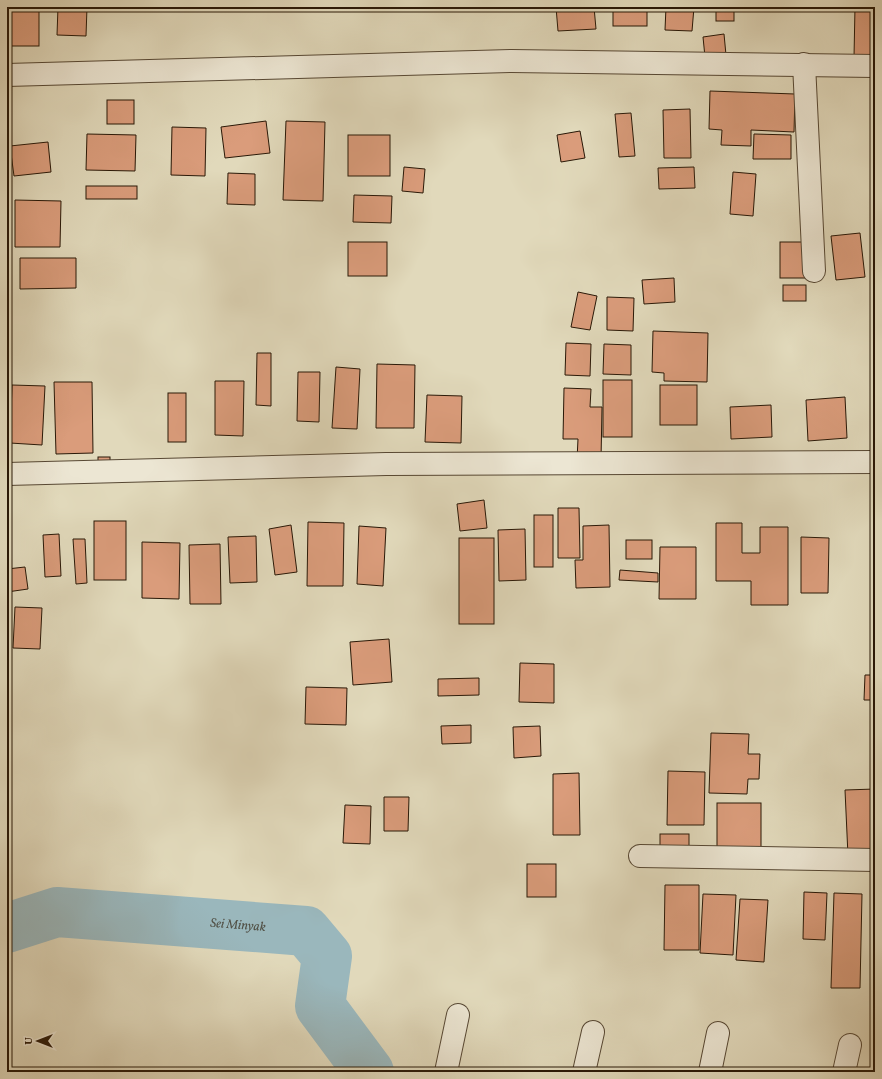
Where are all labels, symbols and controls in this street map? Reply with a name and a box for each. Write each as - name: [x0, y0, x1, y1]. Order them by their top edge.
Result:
- water label: Sei Minyak: [210, 915, 266, 937]
- north arrow: [18, 1021, 58, 1061]
- text: U: [22, 1037, 37, 1045]

